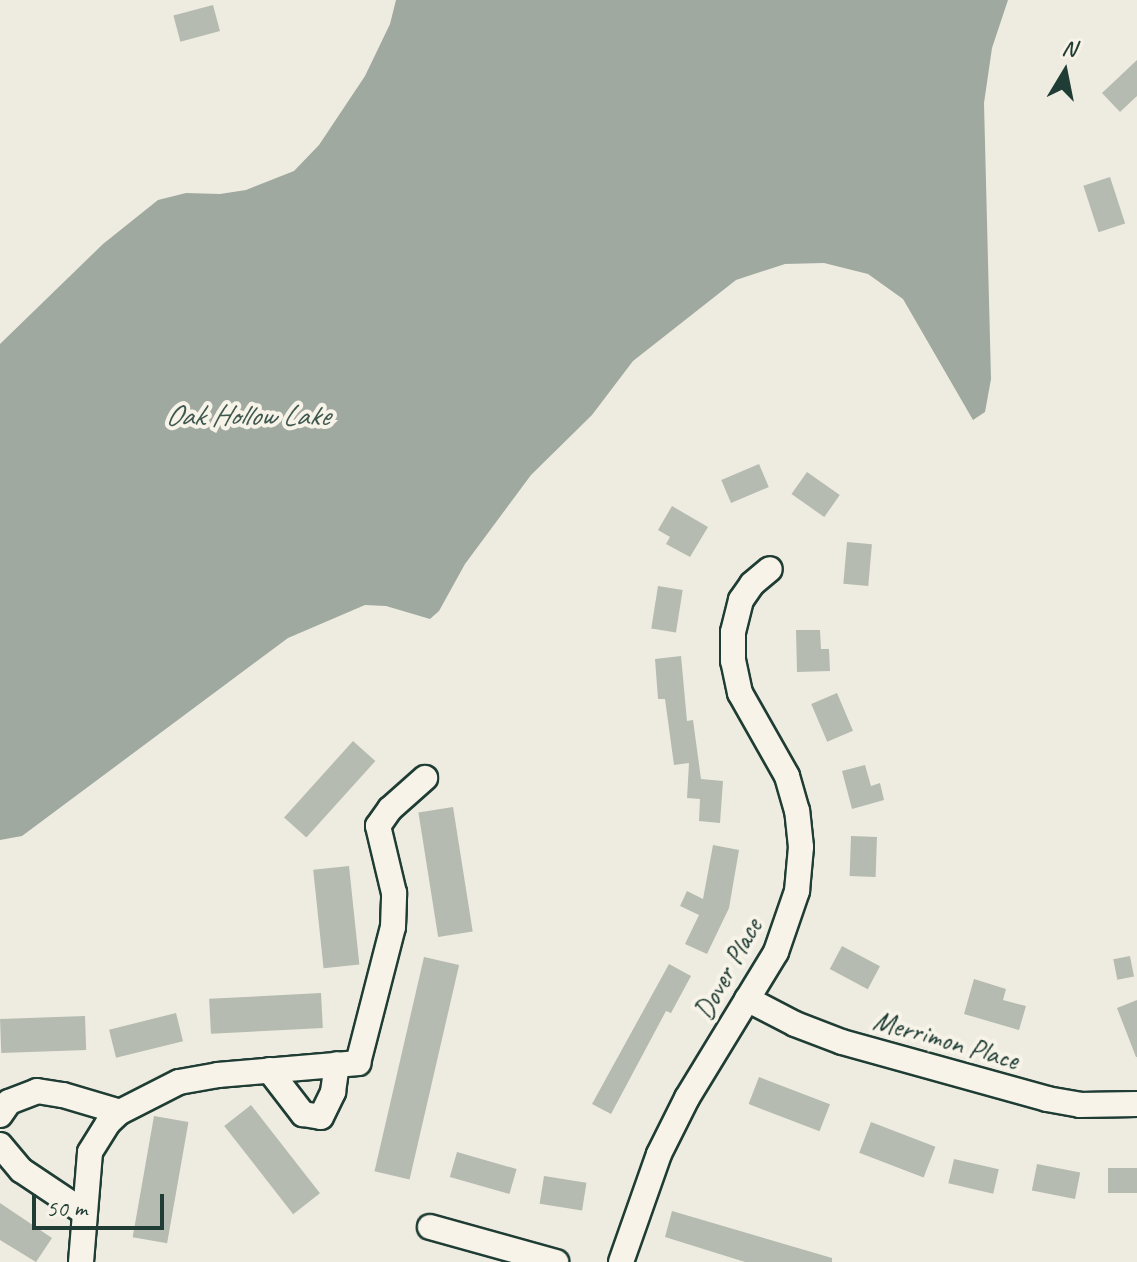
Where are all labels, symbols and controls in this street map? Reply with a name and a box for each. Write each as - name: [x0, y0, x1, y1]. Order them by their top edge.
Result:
- north arrow: [1025, 32, 1105, 112]
- text: N: [1060, 33, 1078, 63]
- water label: Oak Hollow Lake: [165, 397, 329, 433]
- street label: Dover Place: [686, 912, 770, 1026]
- street label: Merrimon Place: [870, 1003, 1022, 1077]
- scale bar: [36, 1178, 168, 1228]
- text: 50 m: [46, 1193, 87, 1223]

